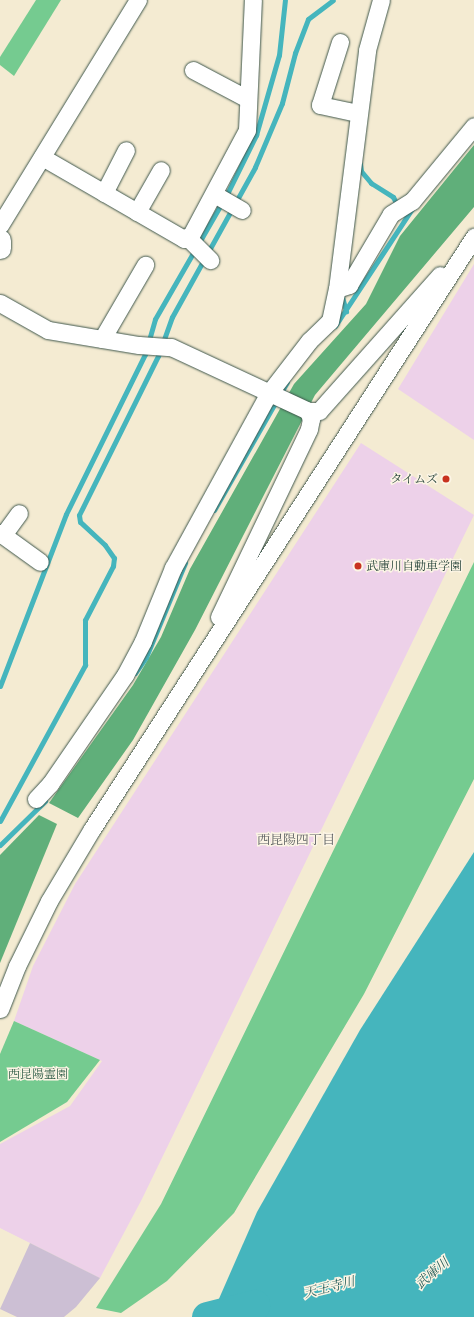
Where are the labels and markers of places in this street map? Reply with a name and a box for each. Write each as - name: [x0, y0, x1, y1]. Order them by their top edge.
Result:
- place label: タイムズ: [390, 472, 438, 486]
- marker: タイムズ: [441, 474, 451, 484]
- place label: 武庫川自動車学園: [366, 559, 462, 573]
- marker: 武庫川自動車学園: [353, 561, 363, 571]

